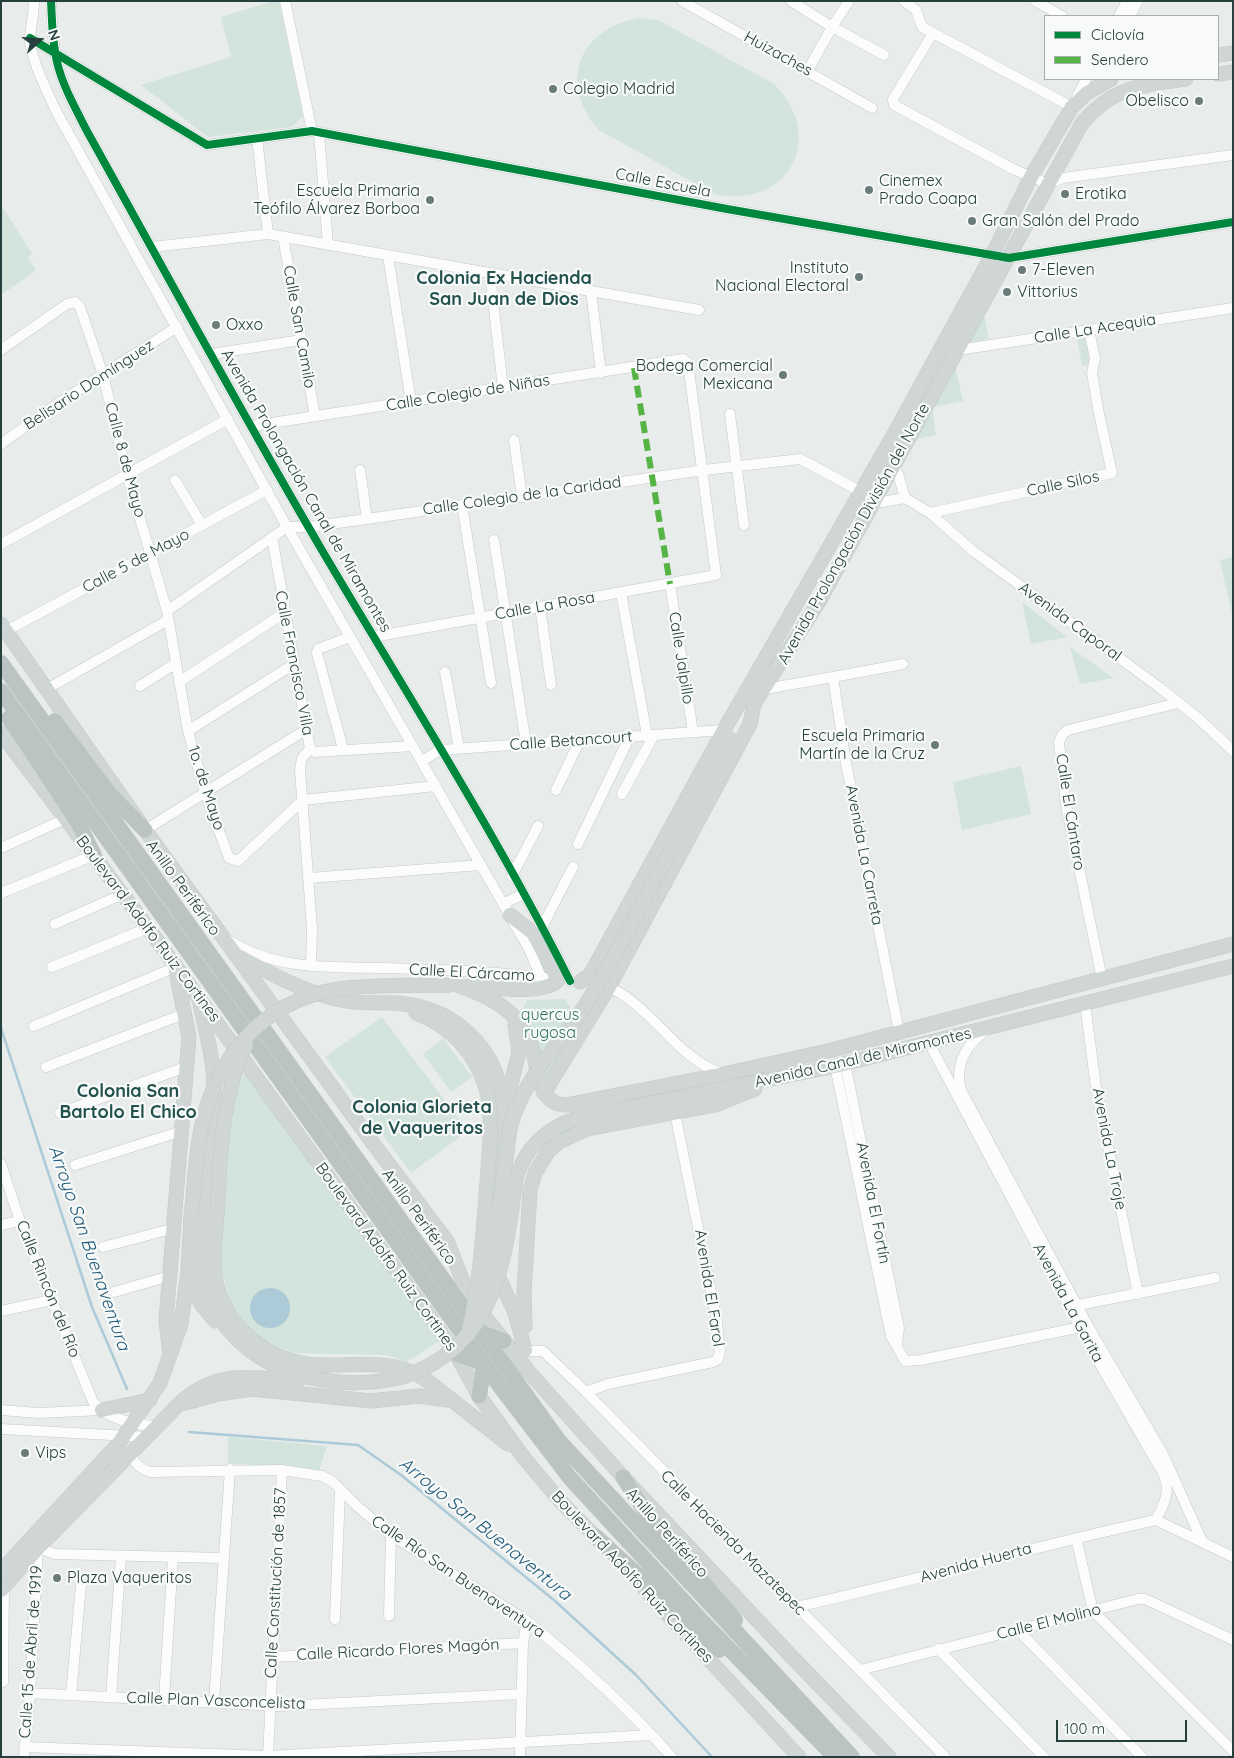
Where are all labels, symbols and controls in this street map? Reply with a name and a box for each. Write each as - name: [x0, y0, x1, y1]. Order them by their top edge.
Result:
- north arrow: [15, 15, 65, 65]
- legend: [1044, 15, 1219, 80]
- text: Ciclovía: [1091, 25, 1144, 44]
- text: N: [44, 27, 64, 43]
- street label: Huizaches: [740, 27, 816, 81]
- text: Sendero: [1091, 50, 1149, 69]
- place label: Colegio Madrid: [563, 79, 675, 99]
- marker: Colegio Madrid: [547, 83, 559, 95]
- place label: Obelisco: [1125, 91, 1189, 111]
- marker: Obelisco: [1193, 95, 1205, 107]
- street label: Calle Escuela: [613, 164, 713, 202]
- place label: Cinemex Prado Coapa: [879, 171, 977, 209]
- place label: Escuela Primaria Teófilo Álvarez Borboa: [253, 181, 420, 219]
- marker: Cinemex Prado Coapa: [863, 184, 875, 196]
- place label: Erotika: [1075, 184, 1127, 204]
- marker: Erotika: [1059, 188, 1071, 200]
- marker: Escuela Primaria Teófilo Álvarez Borboa: [424, 194, 436, 206]
- place label: Gran Salón del Prado: [982, 211, 1139, 231]
- marker: Gran Salón del Prado: [966, 215, 978, 227]
- place label: Instituto Nacional Electoral: [715, 258, 849, 296]
- place label: 7-Eleven: [1032, 260, 1095, 280]
- street label: Calle San Camilo: [279, 264, 319, 390]
- marker: 7-Eleven: [1016, 264, 1028, 276]
- district label: Colonia Ex Hacienda San Juan de Dios: [416, 268, 592, 310]
- marker: Instituto Nacional Electoral: [853, 271, 865, 283]
- place label: Vittorius: [1017, 282, 1078, 302]
- marker: Vittorius: [1001, 286, 1013, 298]
- street label: Calle La Acequia: [1033, 310, 1157, 348]
- place label: Oxxo: [226, 315, 263, 335]
- marker: Oxxo: [210, 319, 222, 331]
- street label: Belisario Domínguez: [20, 336, 158, 434]
- street label: Avenida Prolongación Canal de Miramontes: [217, 346, 395, 636]
- place label: Bodega Comercial Mexicana: [636, 356, 773, 394]
- marker: Bodega Comercial Mexicana: [777, 369, 789, 381]
- street label: Calle Colegio de Niñas: [385, 371, 551, 415]
- street label: Calle 8 de Mayo: [100, 400, 150, 520]
- street label: Avenida Prolongación División del Norte: [774, 400, 934, 668]
- street label: Calle Silos: [1025, 467, 1101, 501]
- street label: Calle Colegio de la Caridad: [421, 473, 623, 519]
- street label: Calle 5 de Mayo: [79, 525, 193, 597]
- street label: Avenida Caporal: [1015, 578, 1125, 666]
- street label: Calle La Rosa: [494, 588, 596, 624]
- street label: Calle Francisco Villa: [271, 589, 317, 737]
- street label: Calle Jalpillo: [664, 610, 698, 706]
- place label: Escuela Primaria Martín de la Cruz: [799, 726, 925, 764]
- street label: Calle Betancourt: [509, 727, 633, 755]
- marker: Escuela Primaria Martín de la Cruz: [929, 739, 941, 751]
- street label: 1o. de Mayo: [183, 743, 229, 833]
- street label: Calle El Cántaro: [1051, 752, 1089, 872]
- street label: Avenida La Carreta: [841, 783, 887, 927]
- street label: Boulevard Adolfo Ruiz Cortines: [72, 832, 224, 1026]
- street label: Anillo Periférico: [142, 836, 224, 940]
- street label: Calle El Cárcamo: [409, 960, 535, 986]
- park label: quercus rugosa: [521, 1005, 579, 1043]
- street label: Avenida Canal de Miramontes: [753, 1024, 973, 1092]
- district label: Colonia San Bartolo El Chico: [59, 1081, 197, 1124]
- street label: Avenida La Troje: [1088, 1086, 1130, 1212]
- district label: Colonia Glorieta de Vaqueritos: [352, 1097, 492, 1140]
- street label: Avenida El Fortín: [852, 1140, 894, 1266]
- water label: Arroyo San Buenaventura: [44, 1143, 134, 1353]
- street label: Boulevard Adolfo Ruiz Cortines: [311, 1159, 461, 1355]
- street label: Anillo Periférico: [378, 1165, 460, 1269]
- street label: Calle Rincón del Río: [12, 1218, 84, 1360]
- street label: Avenida El Farol: [690, 1228, 728, 1348]
- street label: Avenida La Garita: [1029, 1240, 1107, 1366]
- place label: Vips: [35, 1443, 66, 1463]
- marker: Vips: [19, 1447, 31, 1459]
- water label: Arroyo San Buenaventura: [394, 1453, 576, 1605]
- street label: Calle Hacienda Mazatepec: [656, 1466, 810, 1620]
- street label: Anillo Periférico: [622, 1484, 712, 1582]
- street label: Calle Constitución de 1857: [261, 1487, 291, 1679]
- street label: Boulevard Adolfo Ruiz Cortines: [547, 1487, 717, 1667]
- street label: Calle Río San Buenaventura: [367, 1512, 549, 1642]
- street label: Avenida Huerta: [918, 1539, 1034, 1587]
- street label: Calle 15 de Abril de 1919: [15, 1565, 47, 1739]
- place label: Plaza Vaqueritos: [67, 1568, 192, 1588]
- marker: Plaza Vaqueritos: [51, 1572, 63, 1584]
- street label: Calle El Molino: [995, 1600, 1103, 1644]
- street label: Calle Ricardo Flores Magón: [296, 1635, 500, 1665]
- street label: Calle Plan Vasconcelista: [126, 1688, 306, 1714]
- scale bar: [1059, 1710, 1190, 1742]
- text: 100 m: [1064, 1719, 1105, 1738]

